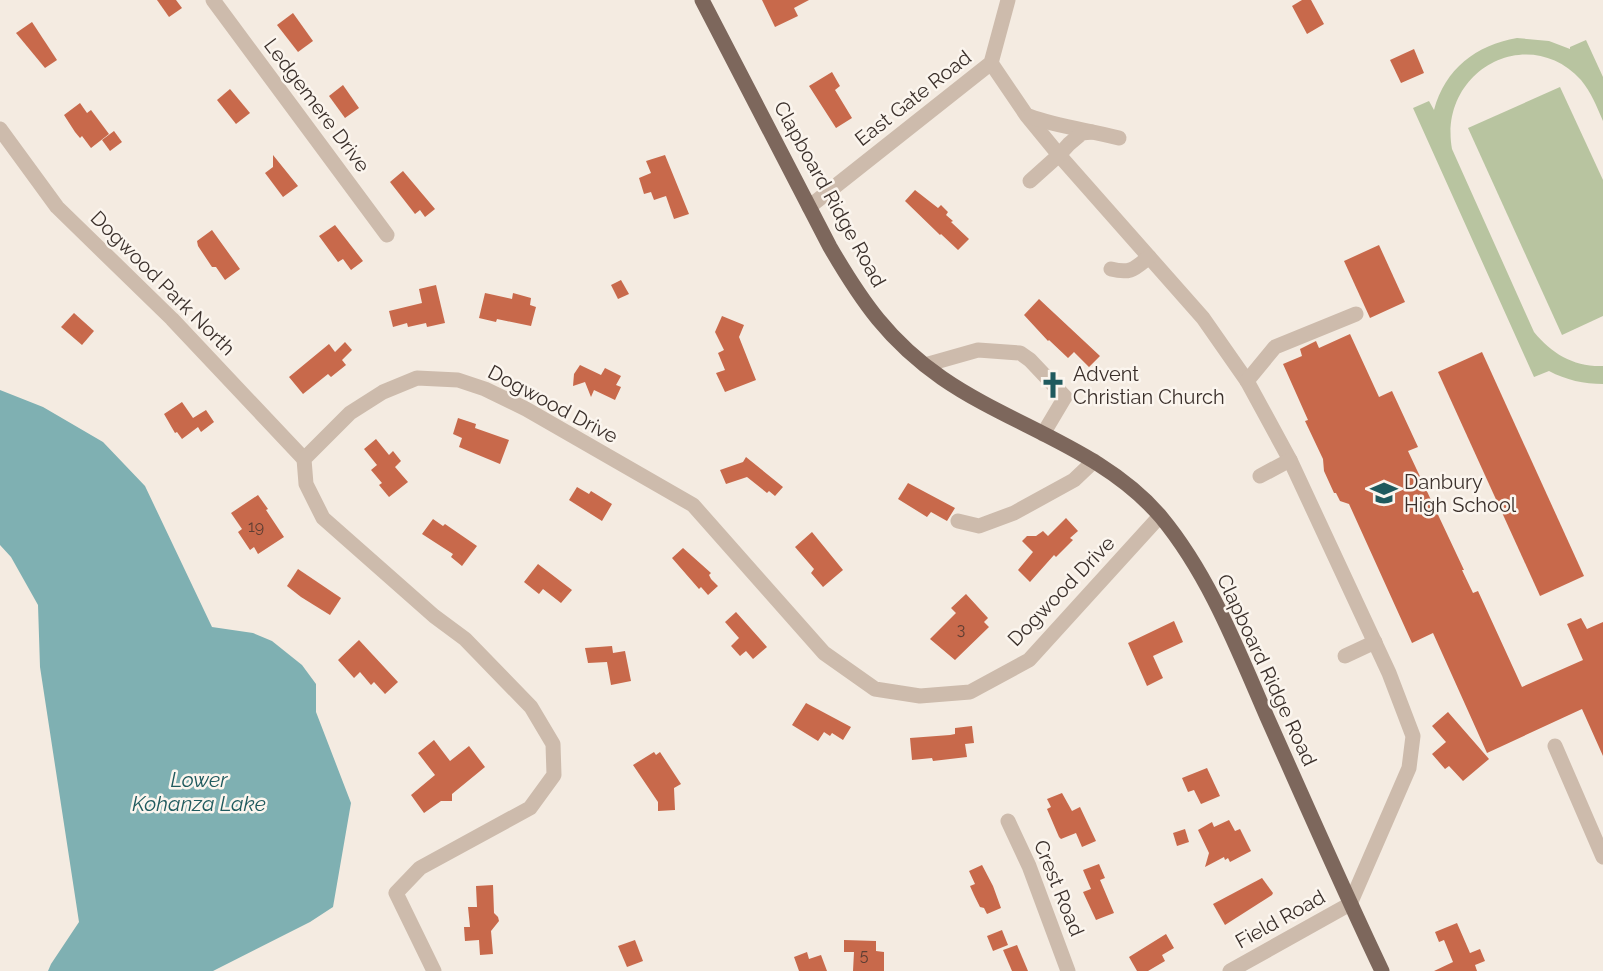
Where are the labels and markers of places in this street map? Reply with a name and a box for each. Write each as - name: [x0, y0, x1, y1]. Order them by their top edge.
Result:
- place label: Advent Christian Church: [1073, 362, 1225, 409]
- church icon: Advent Christian Church: [1038, 370, 1068, 400]
- place label: Danbury High School: [1404, 470, 1517, 517]
- school or university icon: Danbury High School: [1369, 478, 1399, 508]

